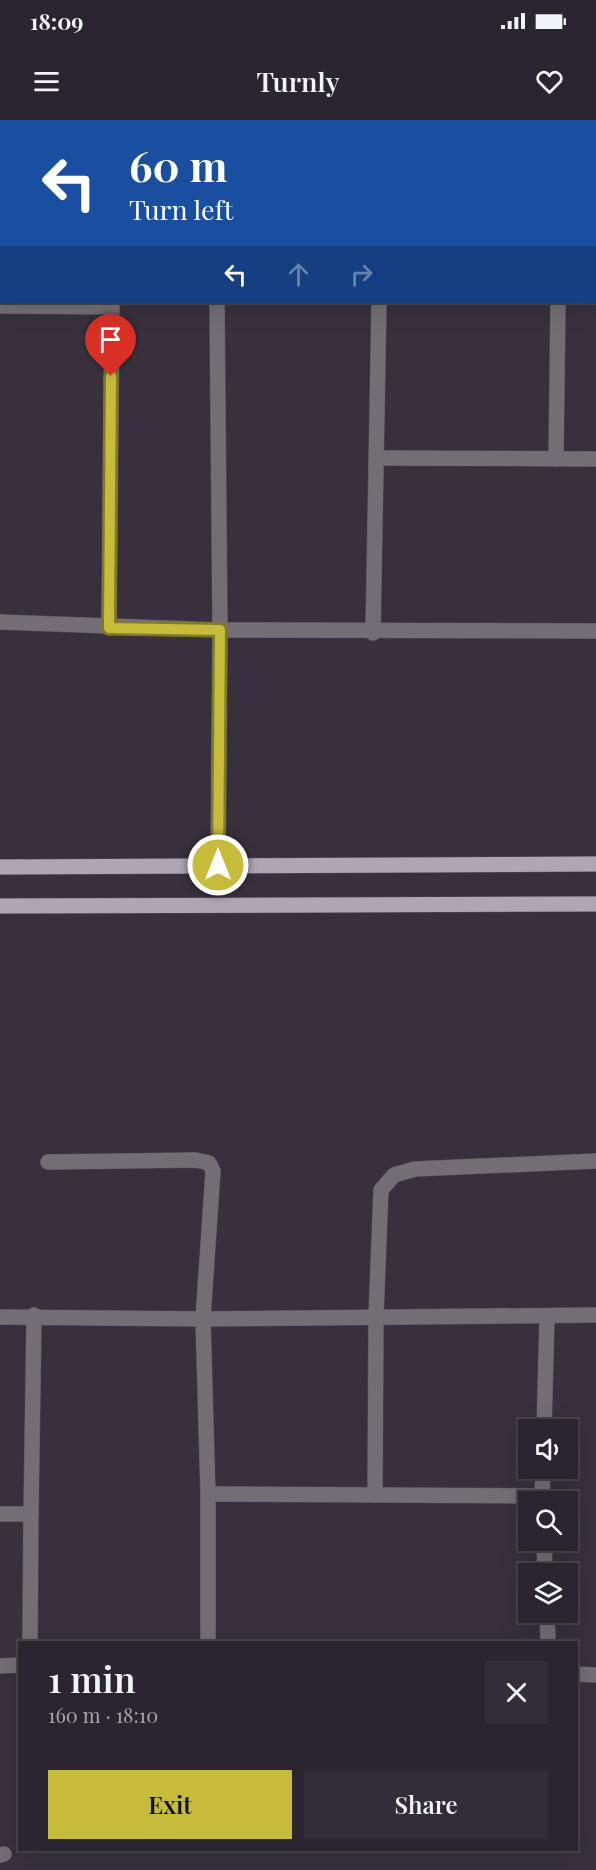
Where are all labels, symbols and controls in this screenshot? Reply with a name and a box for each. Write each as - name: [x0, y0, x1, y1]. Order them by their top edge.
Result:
- text: 18:09: [30, 6, 84, 36]
- text: Turnly: [256, 63, 340, 99]
- icon: menu: [30, 65, 63, 98]
- icon: heart: [533, 65, 566, 98]
- text: 60 m: [129, 137, 227, 193]
- icon: left: [30, 144, 108, 222]
- text: Turn left: [129, 191, 233, 227]
- icon: left: [219, 258, 252, 291]
- icon: ahead: [282, 258, 315, 291]
- icon: right: [345, 258, 378, 291]
- pin: [85, 314, 136, 376]
- icon: arrive: [94, 323, 127, 356]
- position arrow: [186, 833, 250, 897]
- map controls: [518, 1419, 578, 1623]
- button: sound: [518, 1419, 578, 1479]
- button: search: [518, 1491, 578, 1551]
- button: layers: [518, 1563, 578, 1623]
- text: 1 min: [48, 1654, 136, 1702]
- button: close: [485, 1661, 548, 1724]
- text: 160 m · 18:10: [48, 1701, 158, 1728]
- button: Exit: [48, 1770, 292, 1839]
- button: Share: [304, 1770, 548, 1839]

